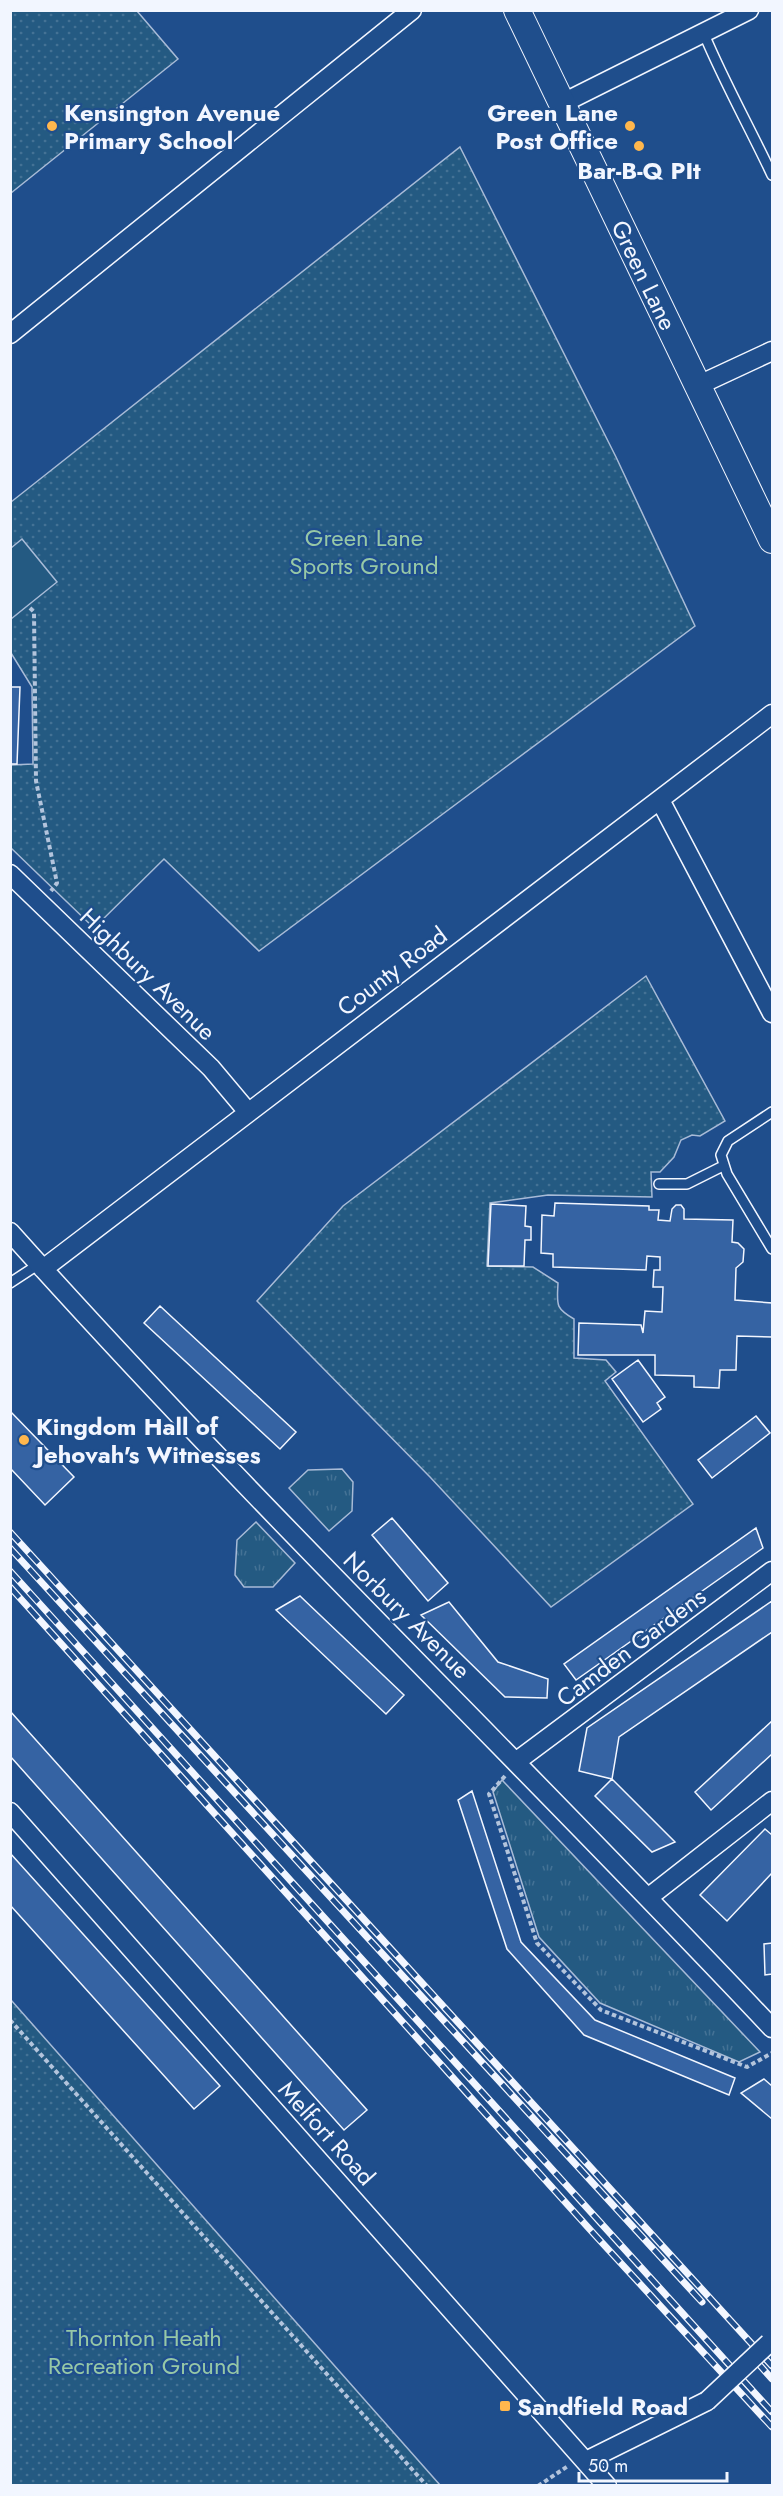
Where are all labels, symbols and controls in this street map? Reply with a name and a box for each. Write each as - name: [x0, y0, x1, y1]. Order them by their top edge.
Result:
- place label: Kensington Avenue Primary School: [64, 95, 280, 158]
- place label: Green Lane Post Office: [487, 95, 618, 158]
- marker: Kensington Avenue Primary School: [45, 119, 59, 133]
- marker: Green Lane Post Office: [623, 119, 637, 133]
- marker: Bar-B-Q PIt: [632, 139, 646, 153]
- place label: Bar-B-Q PIt: [577, 153, 701, 188]
- street label: Green Lane: [603, 214, 686, 336]
- park label: Green Lane Sports Ground: [289, 520, 439, 583]
- street label: Highbury Avenue: [72, 900, 224, 1048]
- street label: County Road: [330, 918, 454, 1024]
- place label: Kingdom Hall of Jehovah's Witnesses: [32, 1409, 261, 1472]
- marker: Kingdom Hall of Jehovah's Witnesses: [17, 1433, 31, 1447]
- street label: Norbury Avenue: [335, 1543, 479, 1687]
- street label: Camden Gardens: [549, 1579, 713, 1715]
- street label: Melfort Road: [270, 2073, 384, 2193]
- park label: Thornton Heath Recreation Ground: [48, 2320, 240, 2383]
- place label: Sandfield Road: [517, 2389, 688, 2424]
- marker: Sandfield Road: [498, 2399, 512, 2413]
- scale bar: [579, 2445, 728, 2483]
- text: 50 m: [588, 2453, 628, 2479]

